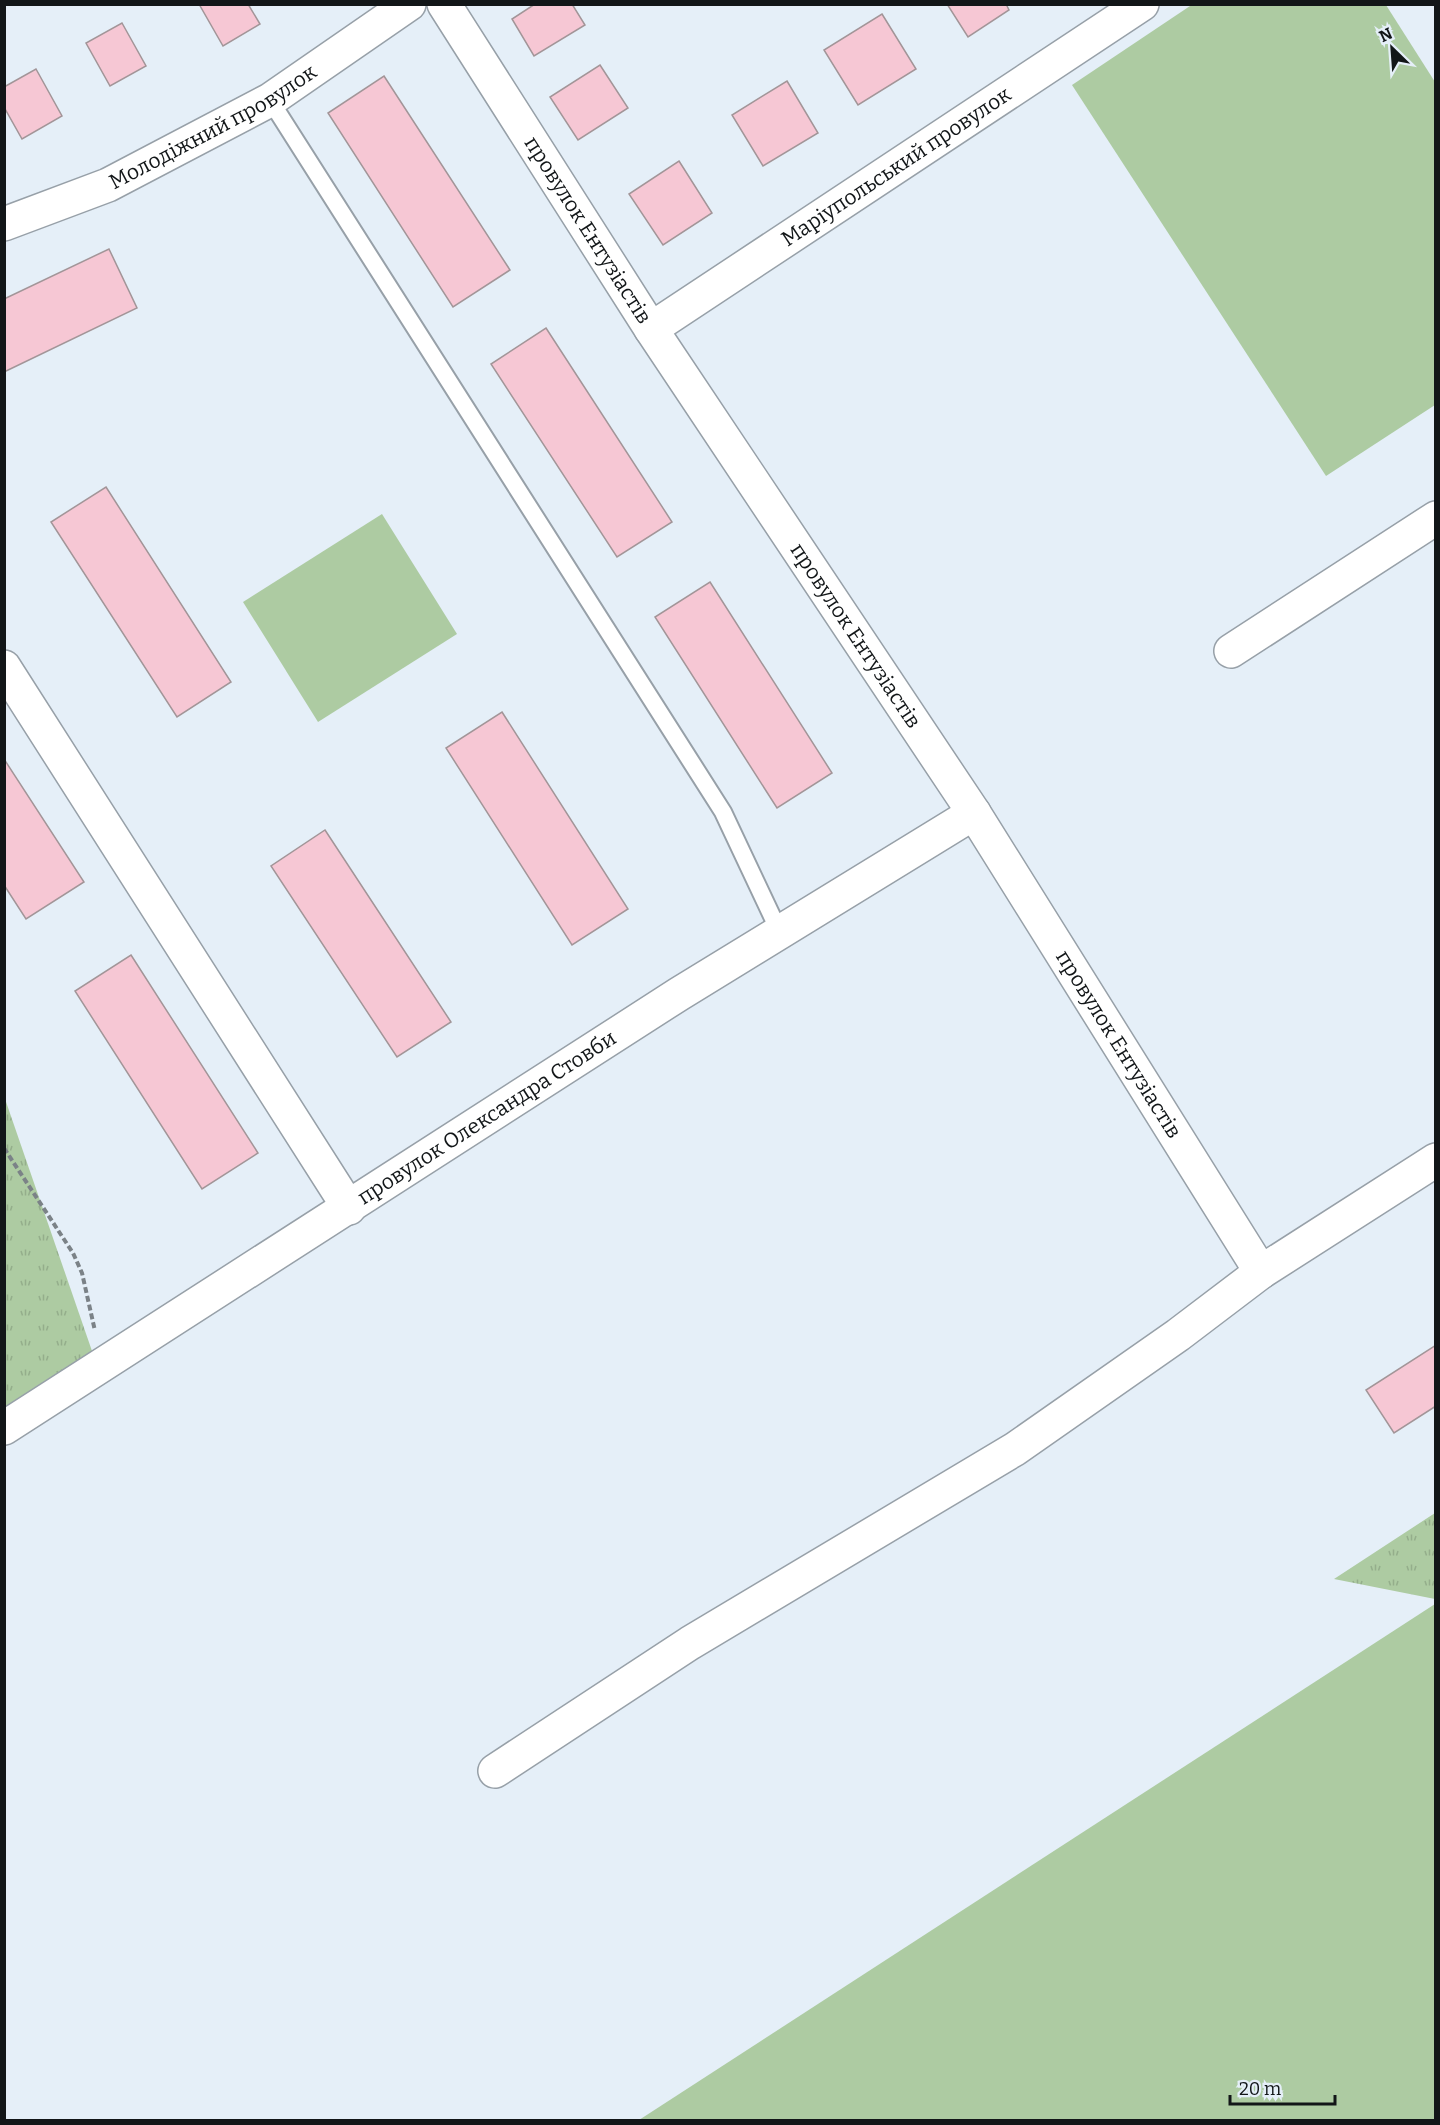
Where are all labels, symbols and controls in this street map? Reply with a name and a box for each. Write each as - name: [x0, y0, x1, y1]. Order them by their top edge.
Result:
- north arrow: [1362, 18, 1422, 78]
- text: N: [1376, 24, 1395, 46]
- street label: Молодіжний провулок: [105, 58, 322, 195]
- street label: Маріупольський провулок: [776, 81, 1016, 252]
- street label: провулок Ентузіастів: [519, 132, 657, 328]
- street label: провулок Ентузіастів: [785, 538, 927, 733]
- street label: провулок Ентузіастів: [1050, 945, 1187, 1143]
- street label: провулок Олександра Стовби: [353, 1025, 621, 1210]
- scale bar: [1230, 2068, 1335, 2106]
- text: 20 m: [1239, 2078, 1281, 2100]

